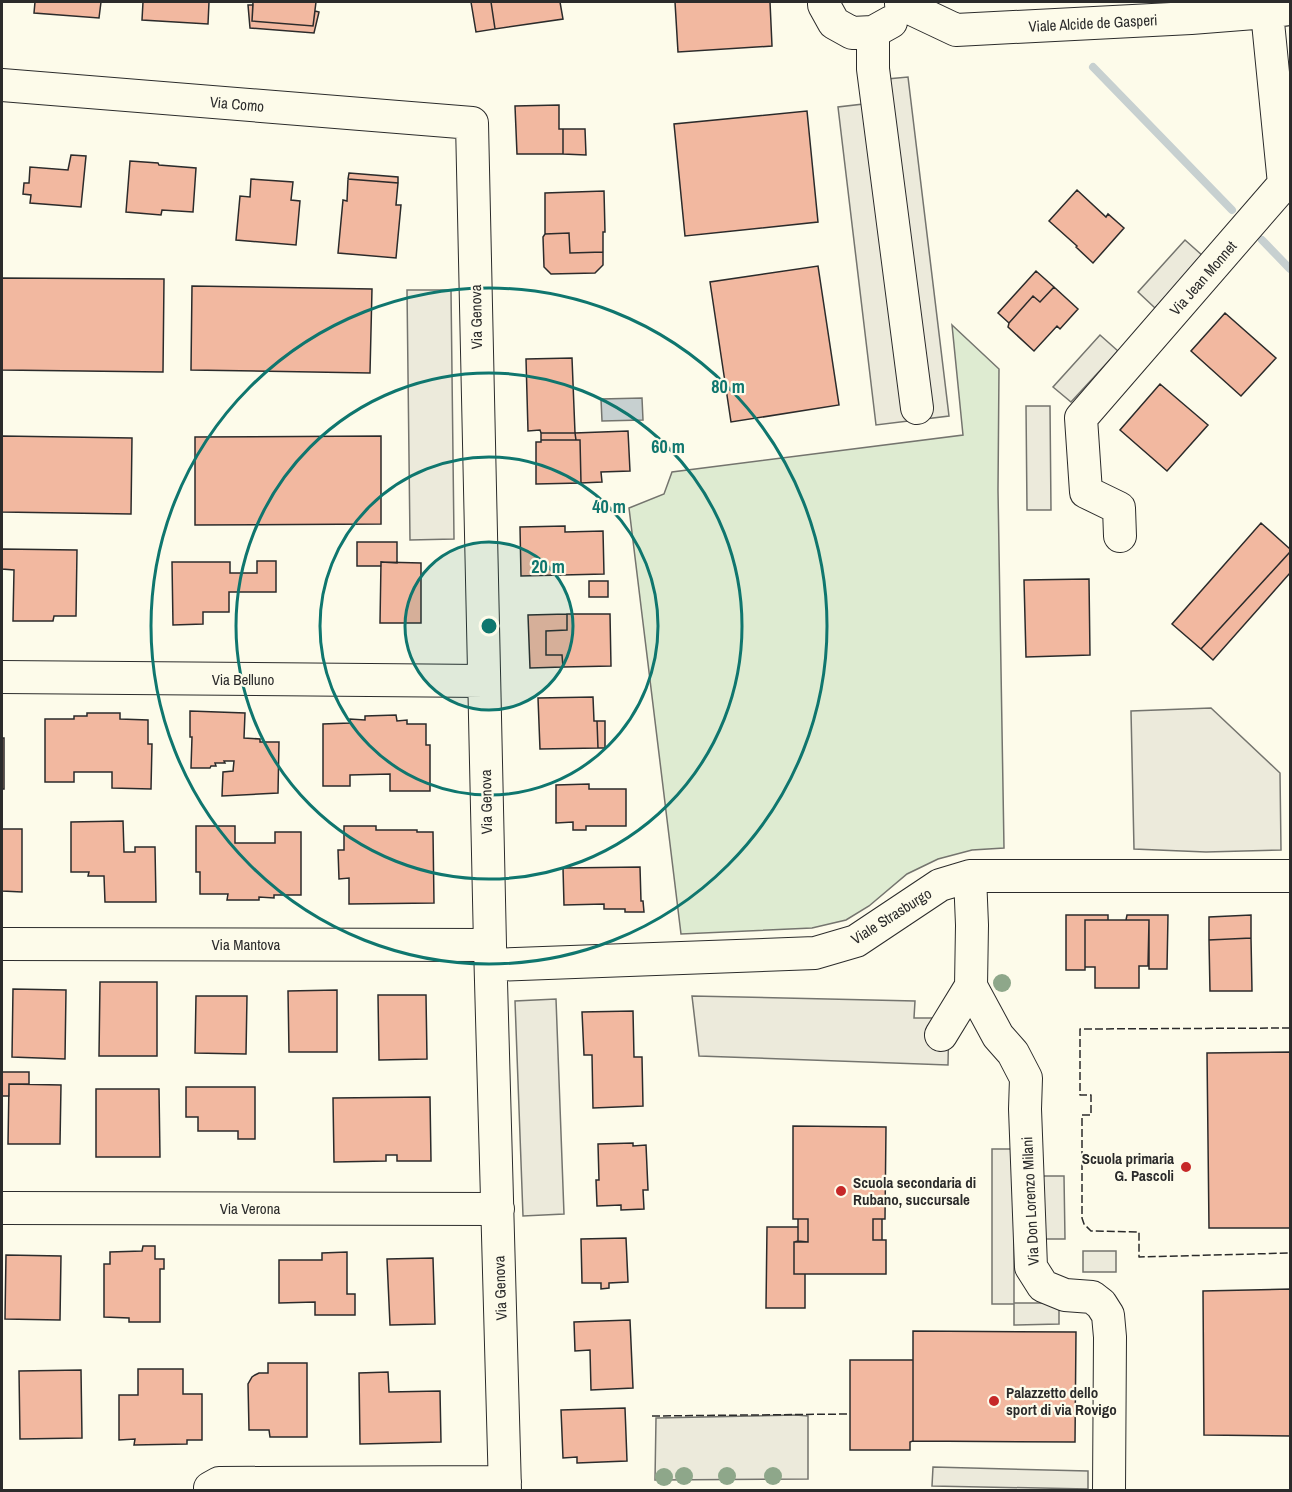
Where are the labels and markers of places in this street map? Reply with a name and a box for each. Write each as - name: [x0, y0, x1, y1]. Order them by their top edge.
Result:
- centre of rings: [479, 616, 499, 636]
- place label: Scuola primaria G. Pascoli: [1082, 1148, 1174, 1186]
- marker: Scuola primaria G. Pascoli: [1179, 1160, 1193, 1174]
- place label: Scuola secondaria di Rubano, succursale: [853, 1172, 976, 1210]
- marker: Scuola secondaria di Rubano, succursale: [834, 1184, 848, 1198]
- place label: Palazzetto dello sport di via Rovigo: [1006, 1382, 1117, 1420]
- marker: Palazzetto dello sport di via Rovigo: [987, 1394, 1001, 1408]

